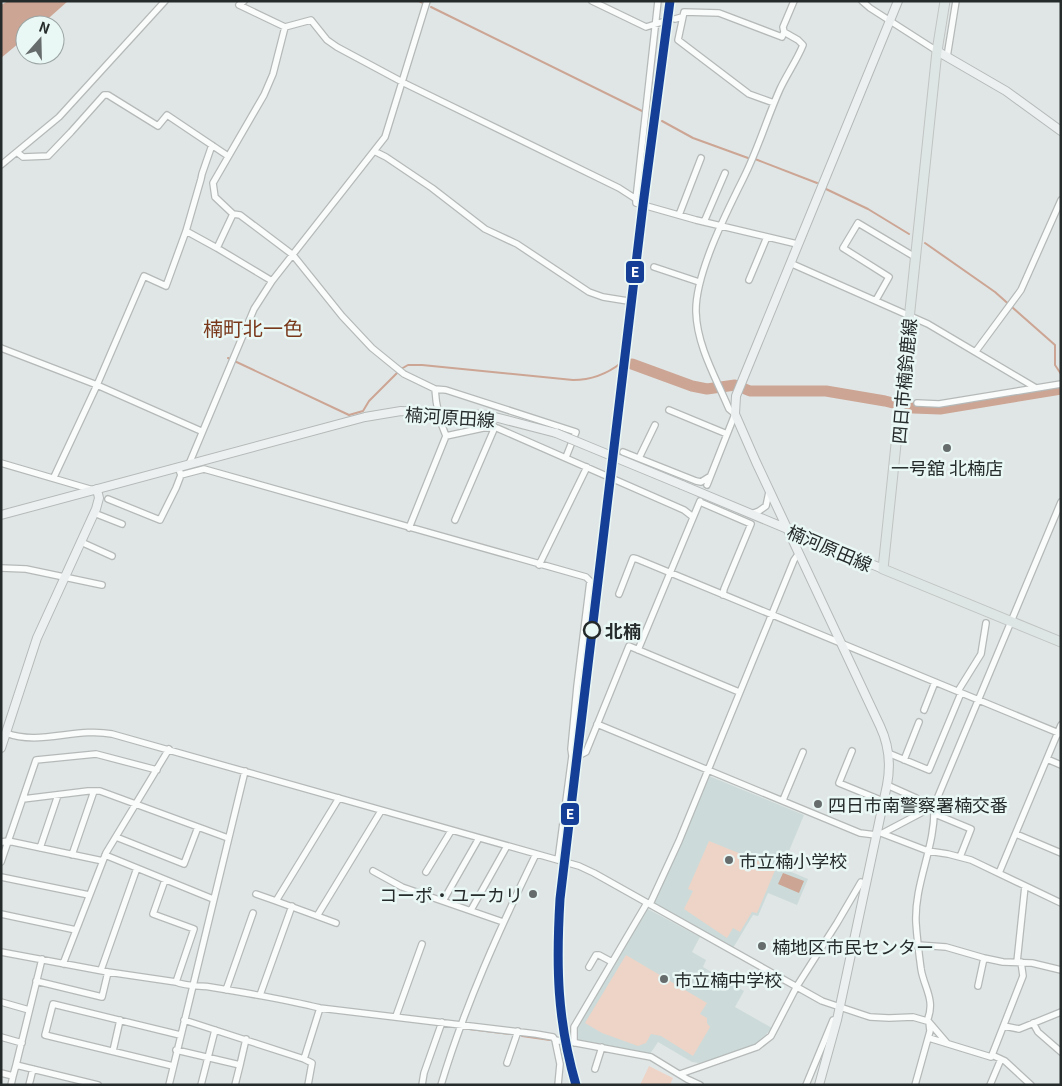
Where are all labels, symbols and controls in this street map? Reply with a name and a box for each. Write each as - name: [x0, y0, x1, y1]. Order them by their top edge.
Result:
- north arrow: [15, 15, 65, 65]
- text: N: [36, 16, 53, 38]
- line badge: E: [625, 260, 645, 284]
- text: E: [631, 261, 639, 281]
- district label: 楠町北一色: [203, 313, 303, 342]
- street label: 四日市楠鈴鹿線: [885, 317, 921, 445]
- street label: 楠河原田線: [404, 400, 496, 432]
- marker: 一号舘 北楠店: [941, 442, 953, 454]
- place label: 一号舘 北楠店: [891, 454, 1003, 480]
- street label: 楠河原田線: [783, 517, 877, 577]
- place label: 北楠: [605, 617, 641, 643]
- marker: 北楠: [583, 621, 601, 639]
- place label: 四日市南警察署楠交番: [828, 791, 1008, 817]
- marker: 四日市南警察署楠交番: [812, 798, 824, 810]
- line badge: E: [560, 802, 580, 826]
- text: E: [566, 803, 574, 823]
- place label: 市立楠小学校: [739, 847, 847, 873]
- marker: 市立楠小学校: [723, 854, 735, 866]
- place label: コーポ・ユーカリ: [379, 881, 523, 907]
- marker: コーポ・ユーカリ: [527, 888, 539, 900]
- place label: 楠地区市民センター: [772, 933, 934, 959]
- marker: 楠地区市民センター: [756, 940, 768, 952]
- place label: 市立楠中学校: [674, 966, 782, 992]
- marker: 市立楠中学校: [658, 973, 670, 985]

